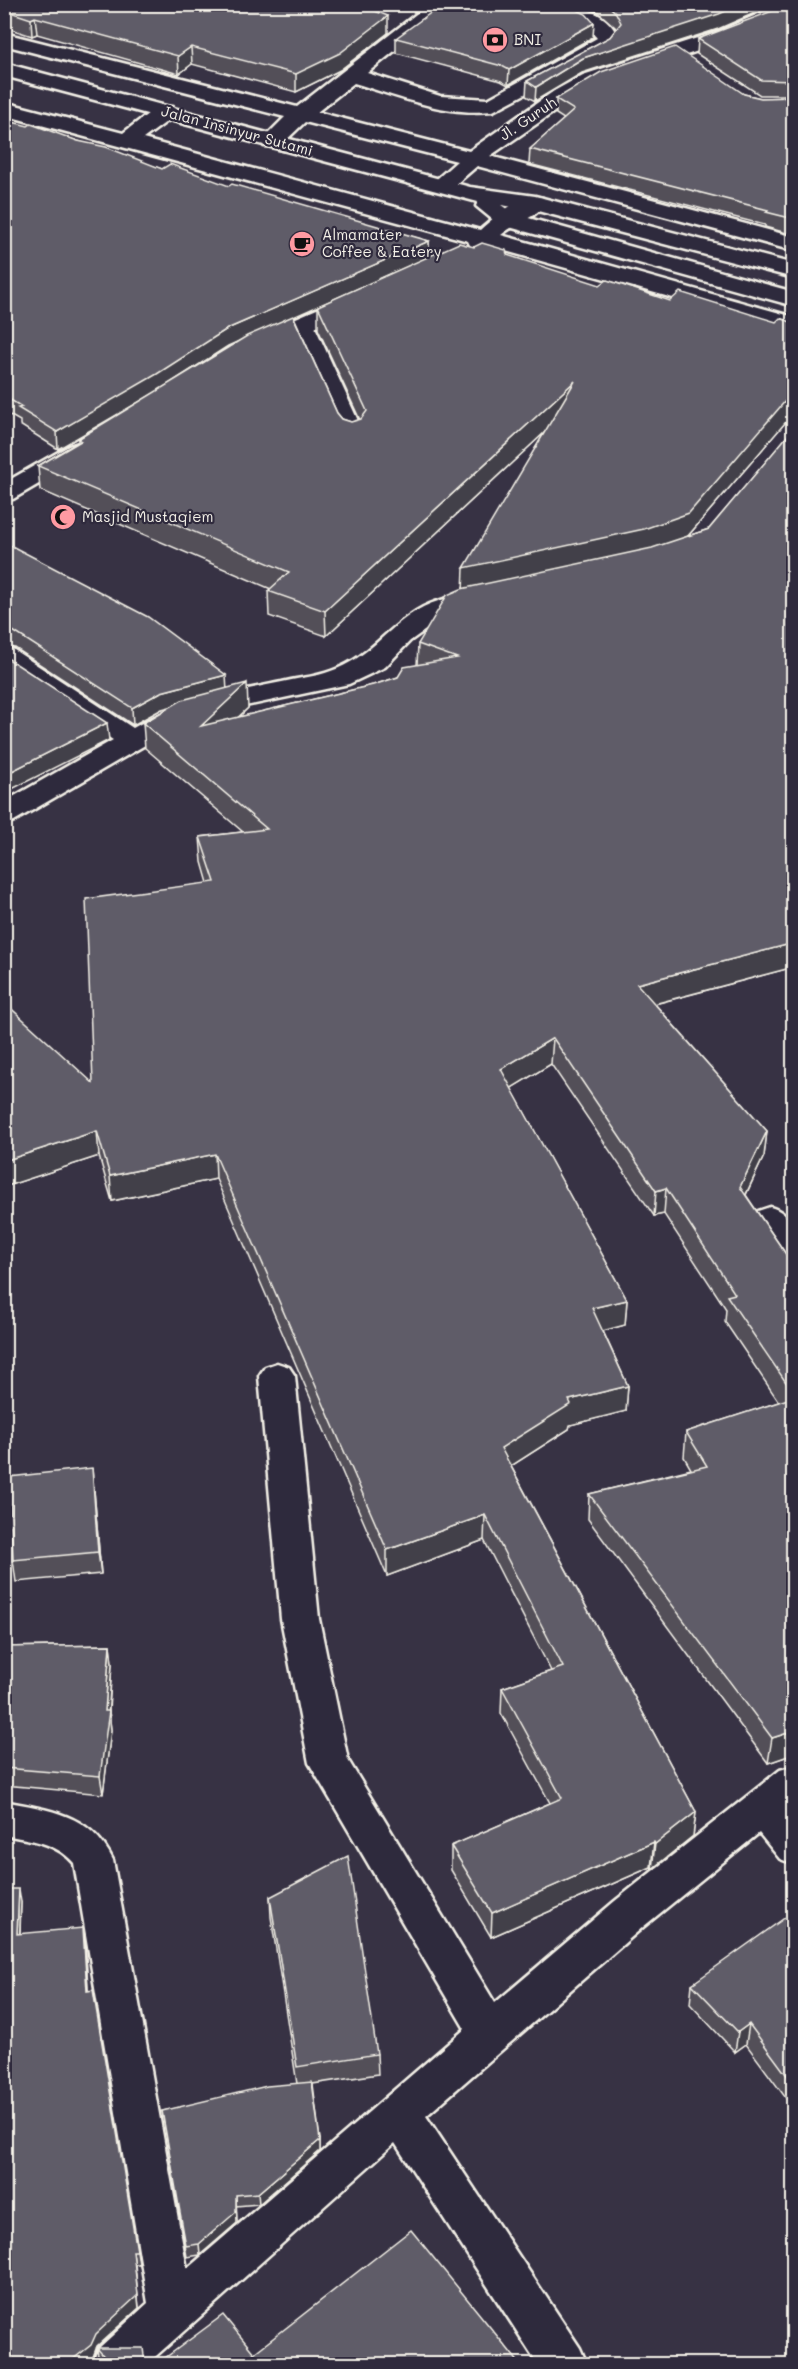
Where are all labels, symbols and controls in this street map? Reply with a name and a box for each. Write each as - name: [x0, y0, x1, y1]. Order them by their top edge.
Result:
- bank icon: BNI: [480, 25, 510, 55]
- place label: BNI: [514, 29, 541, 49]
- street label: Jl. Guruh: [495, 92, 560, 145]
- street label: Jalan Insinyur Sutami: [159, 100, 315, 160]
- place label: Almamater Coffee & Eatery: [322, 224, 442, 261]
- cafe icon: Almamater Coffee & Eatery: [287, 229, 317, 259]
- mosque icon: Masjid Mustaqiem: [48, 502, 78, 532]
- place label: Masjid Mustaqiem: [82, 506, 213, 526]

